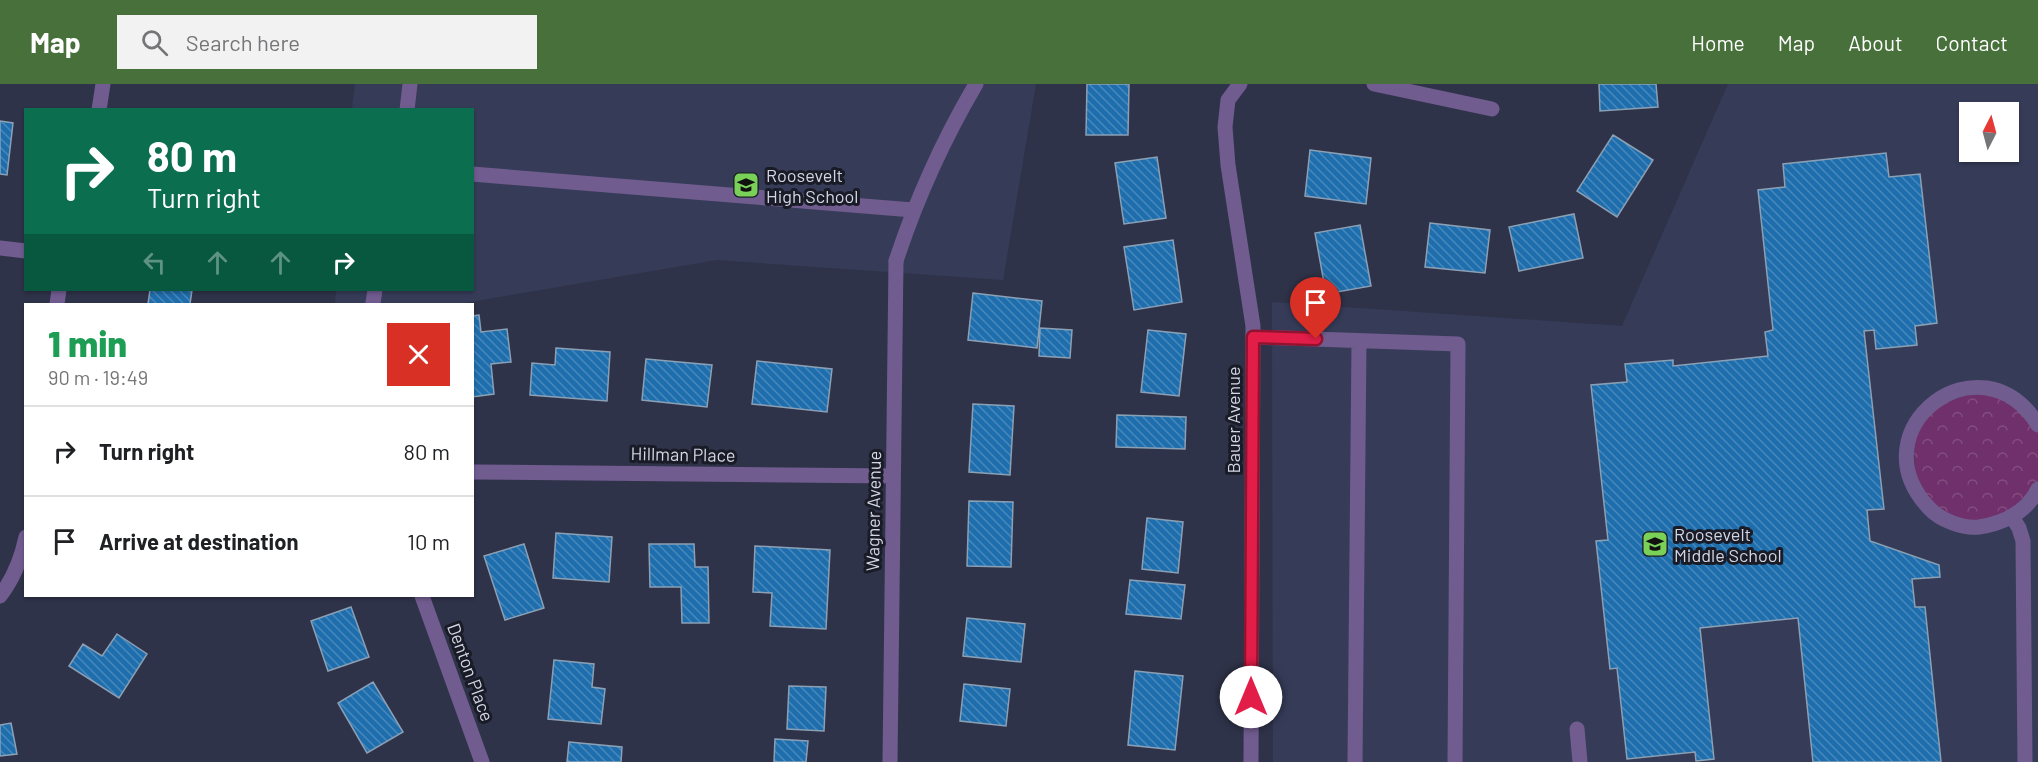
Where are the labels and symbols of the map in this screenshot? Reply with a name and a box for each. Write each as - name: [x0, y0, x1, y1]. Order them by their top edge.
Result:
- north arrow: [1959, 102, 2019, 162]
- place label: Roosevelt High School: [766, 164, 859, 207]
- school or university icon: Roosevelt High School: [731, 170, 761, 200]
- pin: [1290, 277, 1341, 339]
- street label: Bauer Avenue: [1222, 367, 1244, 473]
- street label: Hillman Place: [630, 442, 736, 466]
- street label: Wagner Avenue: [861, 451, 885, 571]
- place label: Roosevelt Middle School: [1674, 523, 1782, 566]
- school or university icon: Roosevelt Middle School: [1640, 529, 1670, 559]
- street label: Denton Place: [443, 620, 499, 724]
- position arrow: [1219, 665, 1283, 729]

